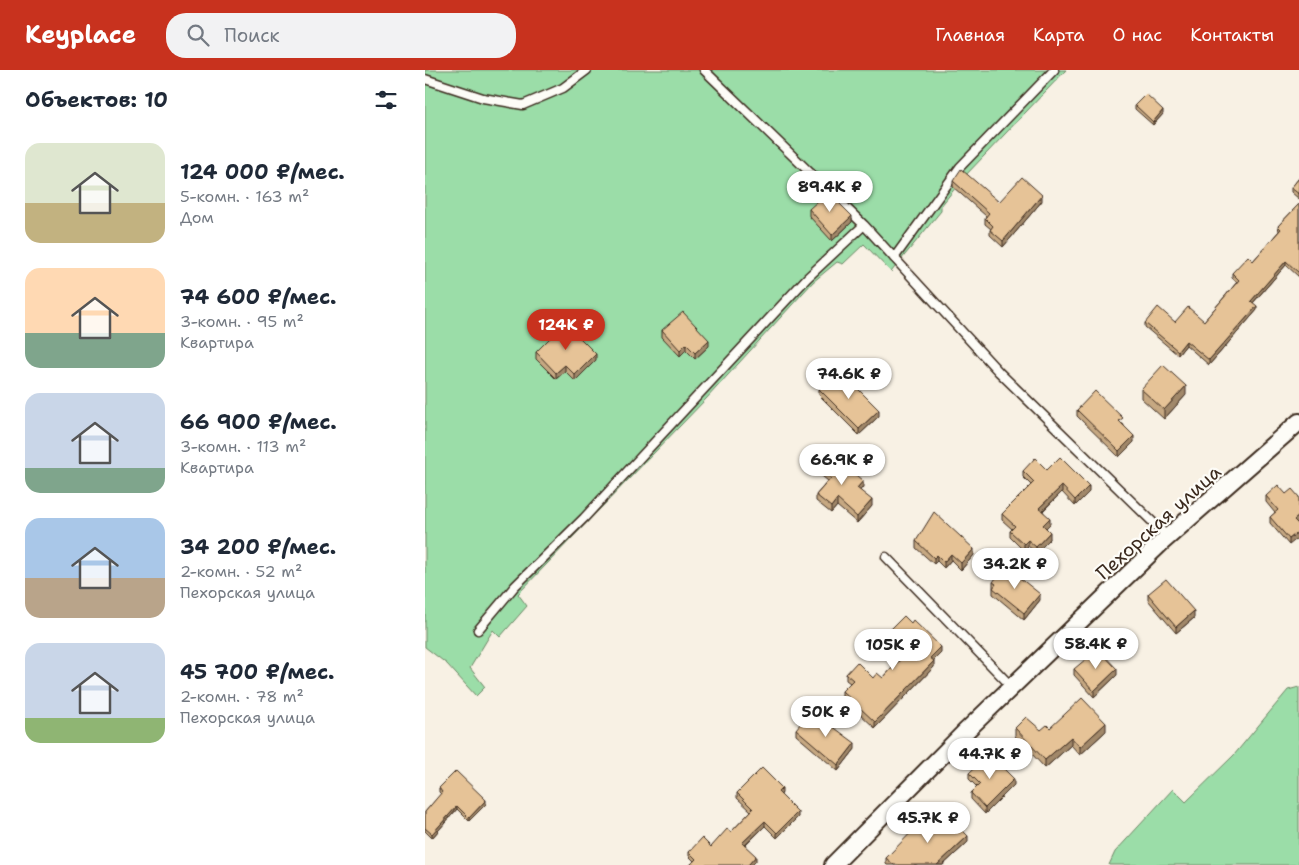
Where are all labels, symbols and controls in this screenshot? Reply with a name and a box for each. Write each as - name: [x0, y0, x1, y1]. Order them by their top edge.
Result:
- search box: [166, 13, 516, 58]
- text: Keyplace: [25, 19, 136, 51]
- icon: search: [184, 21, 212, 49]
- text: Поиск: [224, 23, 280, 48]
- text: Главная: [935, 23, 1005, 47]
- text: Карта: [1033, 23, 1085, 47]
- text: О нас: [1113, 23, 1162, 47]
- text: Контакты: [1190, 23, 1274, 47]
- text: Объектов: 10: [25, 86, 168, 114]
- icon: filters: [372, 86, 400, 114]
- text: 124 000 ₽/мес.: [180, 158, 345, 186]
- icon: home: [65, 163, 125, 223]
- pin: 89.4K ₽: [784, 170, 876, 213]
- text: 89.4K ₽: [798, 176, 862, 197]
- text: 5-комн. · 163 m²: [180, 186, 309, 207]
- text: Дом: [180, 207, 214, 228]
- text: 74 600 ₽/мес.: [180, 283, 336, 311]
- icon: home: [65, 288, 125, 348]
- pin: 124K ₽: [525, 308, 607, 351]
- text: 3-комн. · 95 m²: [180, 311, 304, 332]
- text: 124K ₽: [538, 314, 594, 335]
- text: Квартира: [180, 332, 254, 353]
- pin: 74.6K ₽: [803, 358, 895, 400]
- text: 74.6K ₽: [817, 363, 881, 384]
- text: 66 900 ₽/мес.: [180, 408, 337, 436]
- icon: home: [65, 413, 125, 473]
- text: 3-комн. · 113 m²: [180, 436, 306, 457]
- pin: 66.9K ₽: [796, 444, 888, 486]
- text: 66.9K ₽: [810, 449, 874, 470]
- text: Квартира: [180, 457, 254, 478]
- street label: Пехорская улица: [1090, 459, 1226, 585]
- text: 34 200 ₽/мес.: [180, 533, 336, 561]
- icon: home: [65, 538, 125, 598]
- pin: 34.2K ₽: [969, 548, 1061, 590]
- text: 34.2K ₽: [983, 553, 1047, 574]
- text: 2-комн. · 52 m²: [180, 561, 302, 582]
- text: Пехорская улица: [180, 582, 315, 603]
- pin: 105K ₽: [852, 628, 934, 671]
- pin: 58.4K ₽: [1050, 628, 1142, 670]
- text: 58.4K ₽: [1064, 633, 1128, 654]
- text: 105K ₽: [865, 634, 921, 655]
- text: 45 700 ₽/мес.: [180, 658, 334, 686]
- icon: home: [65, 663, 125, 723]
- text: 2-комн. · 78 m²: [180, 686, 304, 707]
- pin: 50K ₽: [791, 696, 861, 738]
- text: 50K ₽: [802, 701, 850, 722]
- text: Пехорская улица: [180, 707, 315, 728]
- pin: 44.7K ₽: [944, 738, 1036, 780]
- text: 44.7K ₽: [958, 743, 1022, 764]
- pin: 45.7K ₽: [882, 802, 974, 844]
- text: 45.7K ₽: [897, 807, 959, 828]

